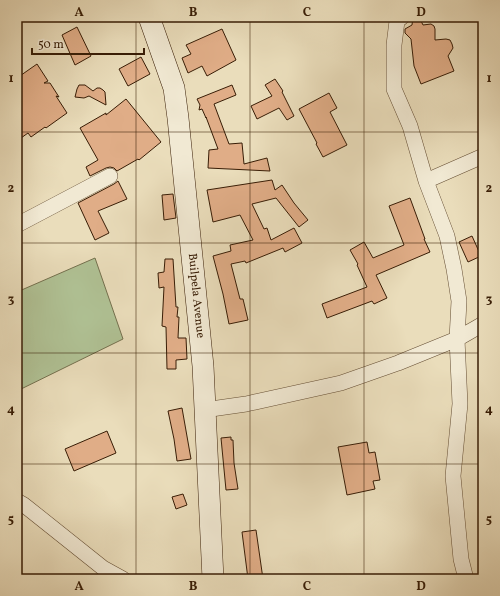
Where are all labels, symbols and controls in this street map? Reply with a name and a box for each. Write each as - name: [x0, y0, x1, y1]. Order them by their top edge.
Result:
- text: A: [74, 4, 84, 22]
- text: B: [189, 4, 198, 22]
- text: C: [303, 4, 311, 22]
- text: D: [416, 4, 426, 22]
- scale bar: [32, 30, 144, 56]
- text: 50 m: [38, 37, 64, 53]
- text: 1: [8, 70, 14, 88]
- text: 1: [486, 70, 492, 88]
- text: 2: [8, 180, 15, 198]
- text: 2: [486, 180, 493, 198]
- street label: Builpela Avenue: [184, 252, 208, 339]
- text: 3: [8, 291, 15, 309]
- text: 3: [486, 291, 493, 309]
- text: 4: [7, 401, 15, 419]
- text: 4: [485, 401, 493, 419]
- text: 5: [8, 511, 14, 529]
- text: 5: [486, 511, 492, 529]
- text: A: [74, 578, 84, 596]
- text: B: [189, 578, 198, 596]
- text: C: [303, 578, 311, 596]
- text: D: [416, 578, 426, 596]

